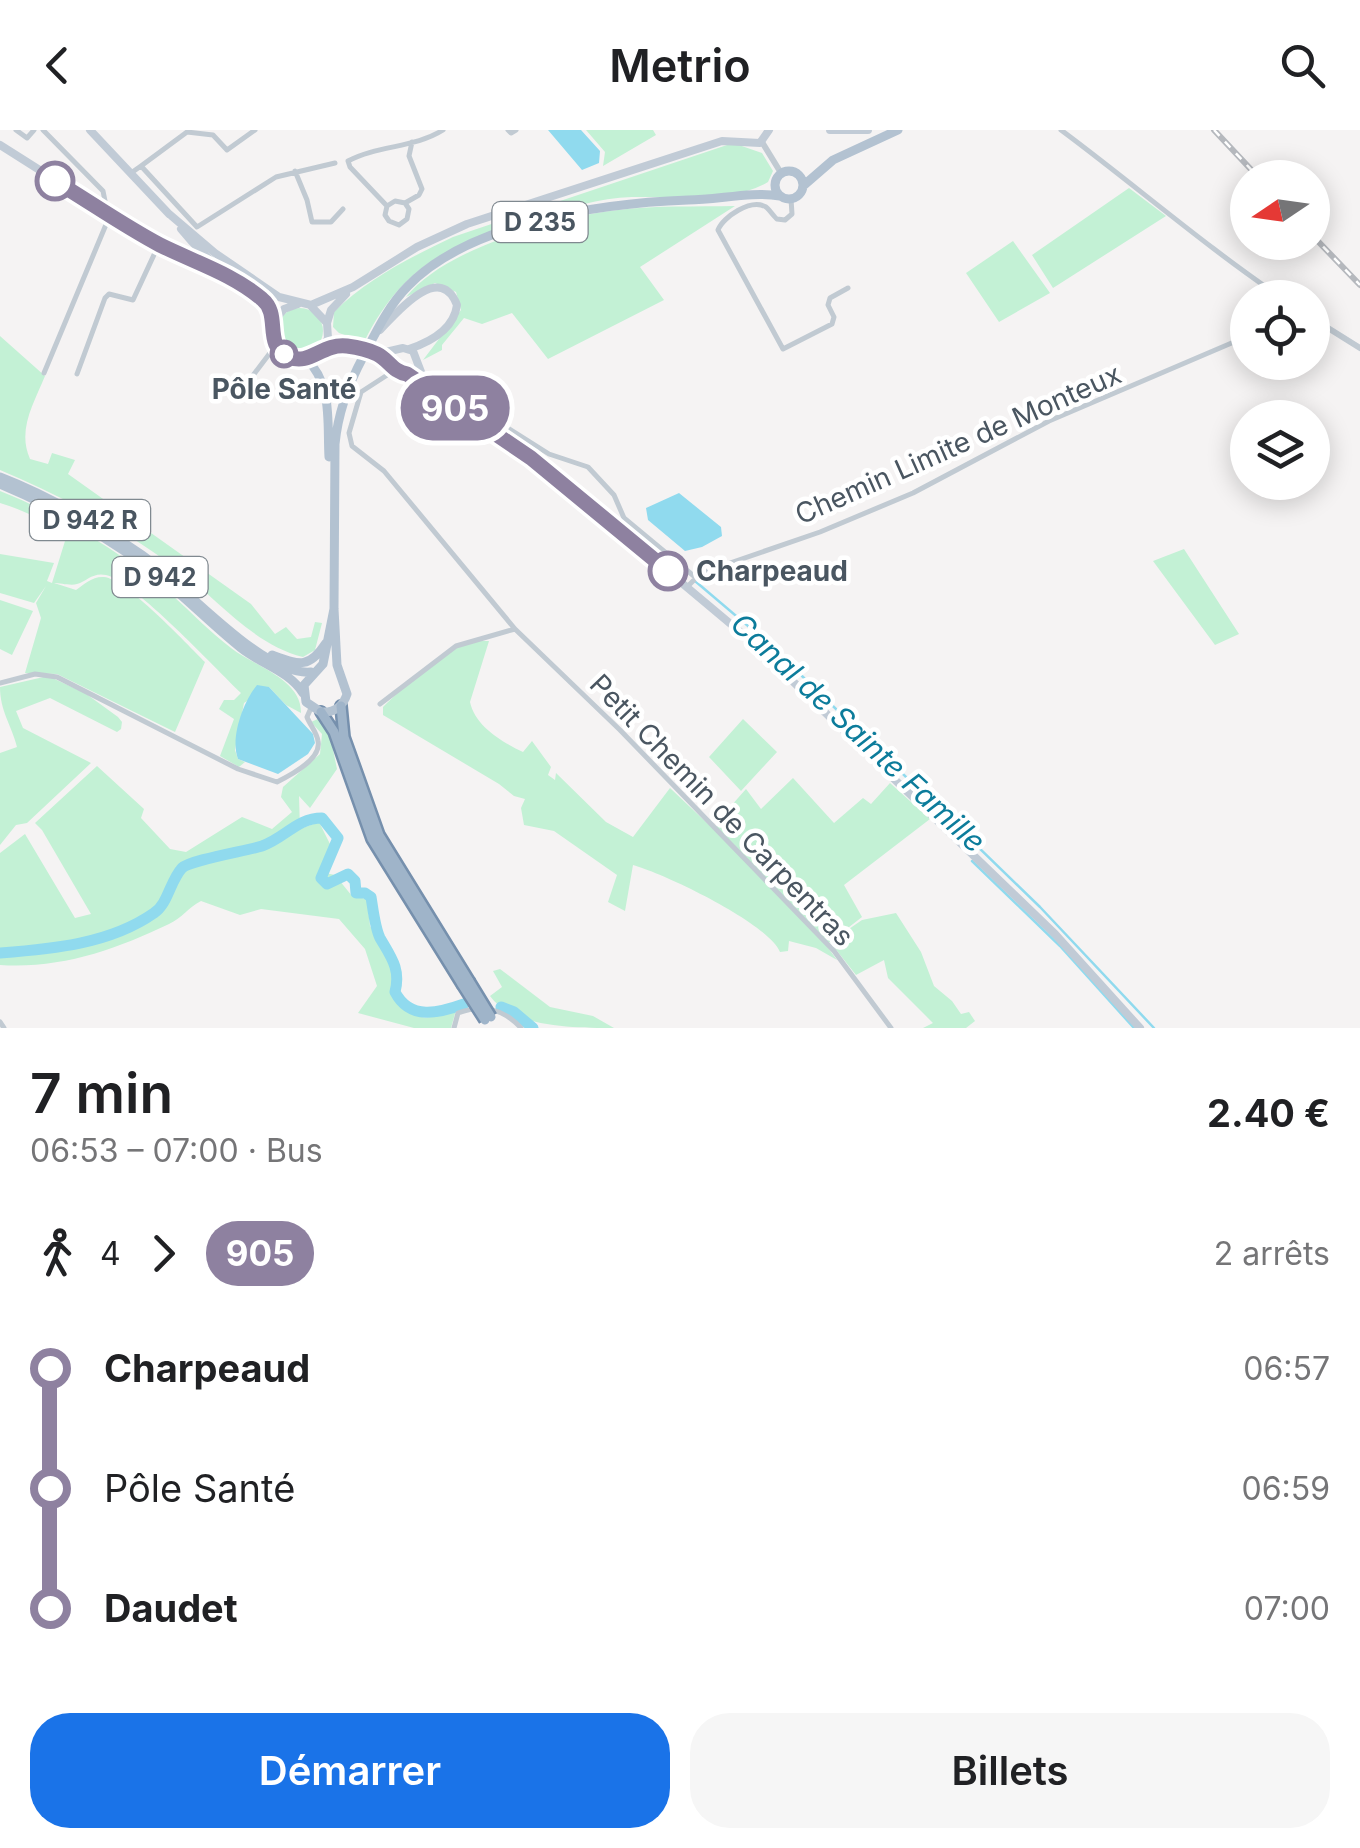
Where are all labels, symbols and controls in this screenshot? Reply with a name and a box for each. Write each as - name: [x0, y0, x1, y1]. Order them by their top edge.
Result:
- icon: back: [30, 38, 85, 93]
- text: Metrio: [609, 38, 751, 93]
- icon: search: [1275, 38, 1330, 93]
- north arrow: [1230, 160, 1330, 260]
- map controls: [1230, 160, 1330, 500]
- unlabelled marker: [36, 162, 74, 200]
- road number: D 235: [492, 202, 588, 242]
- button: locate: [1230, 280, 1330, 380]
- marker: Pôle Santé: [271, 341, 297, 367]
- street label: Chemin Limite de Monteux: [790, 357, 1126, 531]
- place label: Pôle Santé: [212, 372, 356, 406]
- line badge: 905: [398, 376, 512, 440]
- text: 905: [421, 387, 489, 429]
- button: layers: [1230, 400, 1330, 500]
- road number: D 942 R: [30, 500, 150, 540]
- marker: Charpeaud: [649, 552, 687, 590]
- place label: Charpeaud: [696, 554, 848, 588]
- road number: D 942: [112, 557, 208, 597]
- water label: Canal de Sainte Famille: [724, 605, 993, 859]
- street label: Petit Chemin de Carpentras: [583, 667, 861, 953]
- text: 7 min: [30, 1060, 173, 1126]
- text: 2.40 €: [1207, 1090, 1330, 1136]
- text: 06:53 – 07:00 · Bus: [30, 1131, 323, 1170]
- icon: walk: [30, 1226, 85, 1281]
- icon: forward: [136, 1226, 191, 1281]
- text: 905: [226, 1232, 294, 1274]
- text: 4: [100, 1234, 121, 1273]
- text: 2 arrêts: [1214, 1234, 1330, 1273]
- text: Charpeaud: [104, 1345, 310, 1391]
- text: 06:57: [1243, 1349, 1330, 1388]
- text: Pôle Santé: [104, 1465, 295, 1511]
- text: 06:59: [1241, 1469, 1330, 1508]
- text: Daudet: [104, 1585, 238, 1631]
- text: 07:00: [1244, 1589, 1330, 1628]
- button: Démarrer: [30, 1713, 670, 1828]
- button: Billets: [690, 1713, 1330, 1828]

